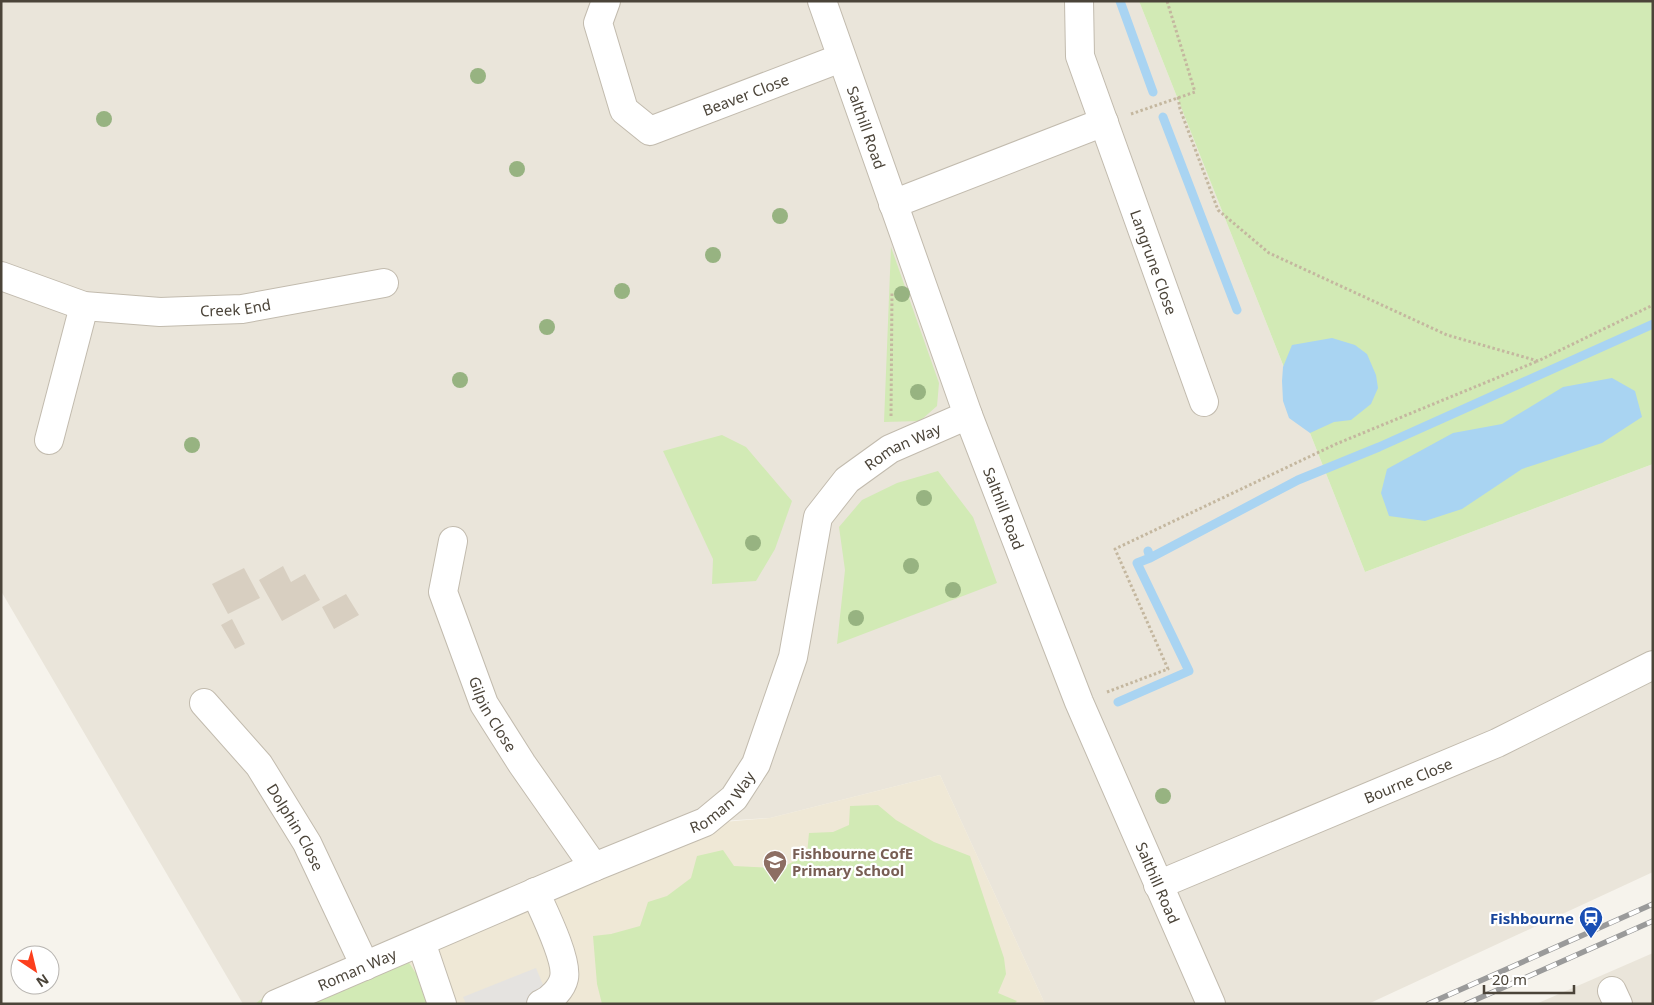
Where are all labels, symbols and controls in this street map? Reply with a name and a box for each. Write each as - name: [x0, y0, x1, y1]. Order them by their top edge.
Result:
- street label: Beaver Close: [700, 69, 792, 120]
- street label: Salthill Road: [843, 83, 890, 172]
- street label: Langrune Close: [1126, 207, 1182, 317]
- street label: Creek End: [200, 294, 272, 321]
- street label: Roman Way: [860, 418, 944, 474]
- street label: Salthill Road: [979, 464, 1029, 552]
- street label: Gilpin Close: [465, 674, 521, 755]
- street label: Bourne Close: [1361, 753, 1455, 808]
- street label: Roman Way: [686, 767, 759, 837]
- street label: Dolphin Close: [263, 780, 329, 874]
- street label: Salthill Road: [1131, 839, 1185, 927]
- place label: Fishbourne CofE Primary School: [792, 843, 913, 880]
- school or university icon: Fishbourne CofE Primary School: [762, 849, 788, 883]
- station icon: Fishbourne: [1578, 905, 1604, 939]
- place label: Fishbourne: [1490, 908, 1574, 928]
- street label: Roman Way: [314, 943, 400, 995]
- north arrow: [10, 945, 60, 995]
- scale bar: [1484, 962, 1574, 994]
- text: 20 m: [1492, 969, 1527, 989]
- text: N: [33, 970, 53, 992]

